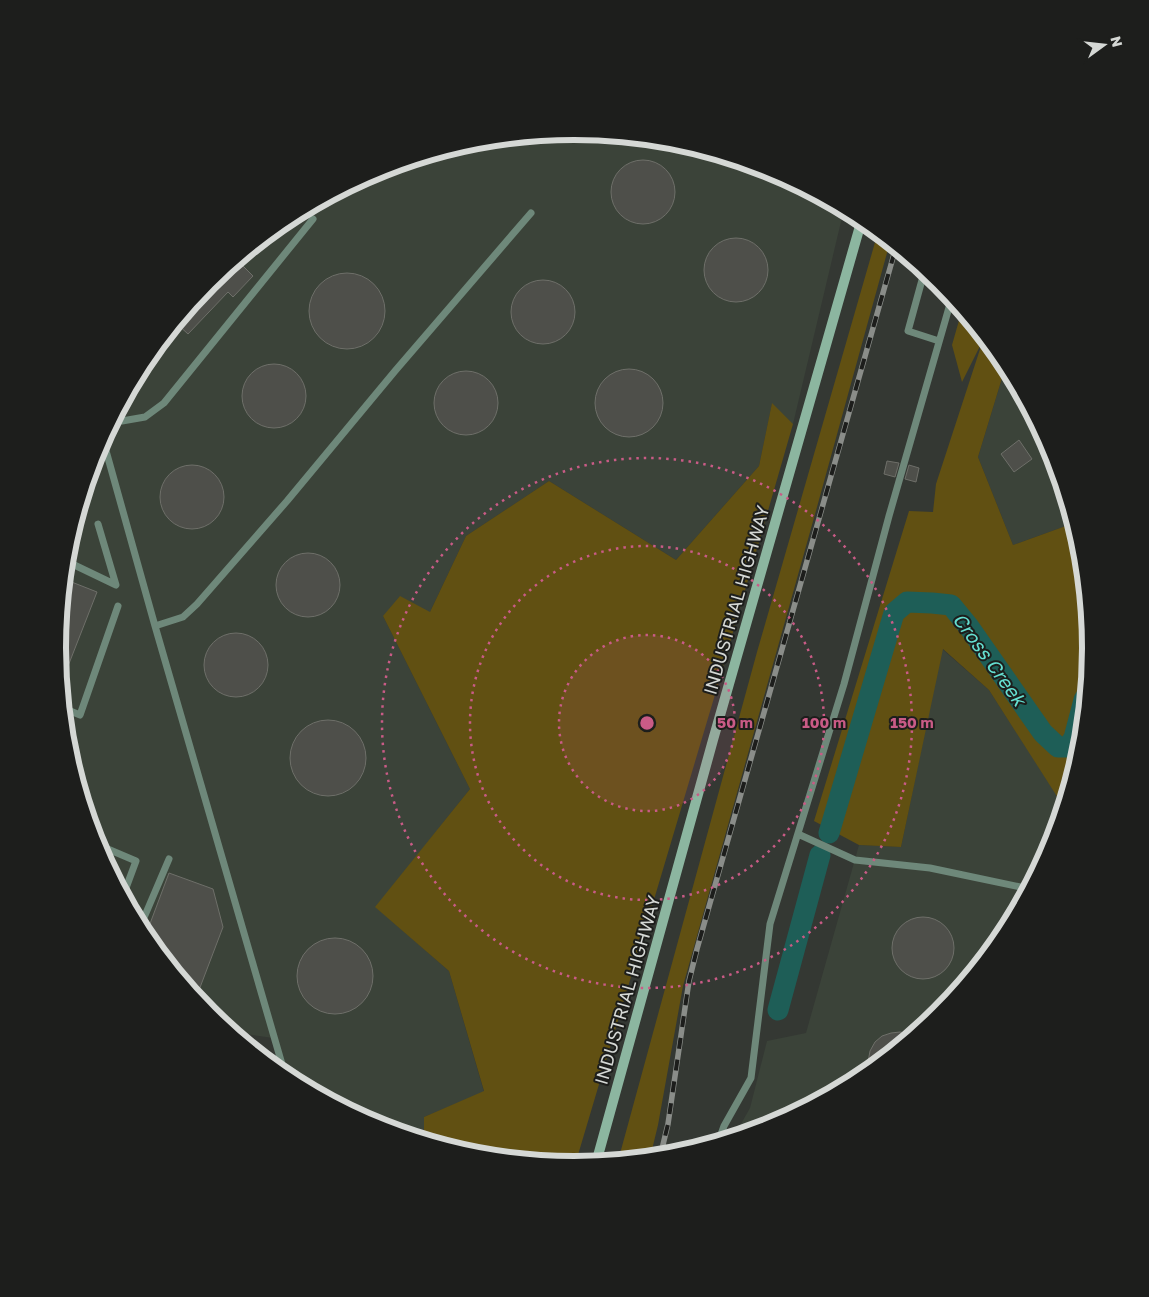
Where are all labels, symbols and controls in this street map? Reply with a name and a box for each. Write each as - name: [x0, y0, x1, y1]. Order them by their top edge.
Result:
- north arrow: [1079, 20, 1129, 70]
- text: N: [1107, 34, 1127, 49]
- street label: INDUSTRIAL HIGHWAY: [698, 502, 774, 697]
- water label: Cross Creek: [949, 608, 1033, 712]
- text: 50 m: [717, 713, 753, 731]
- text: 100 m: [802, 713, 846, 731]
- text: 150 m: [890, 713, 934, 731]
- centre of rings: [638, 714, 656, 732]
- street label: INDUSTRIAL HIGHWAY: [589, 892, 665, 1087]

